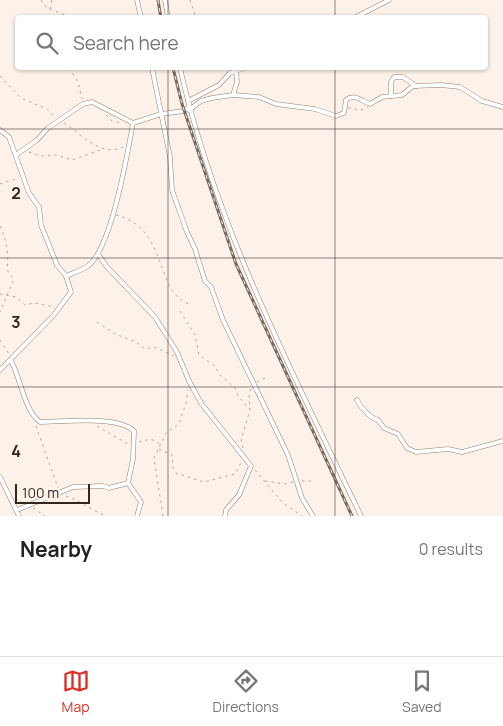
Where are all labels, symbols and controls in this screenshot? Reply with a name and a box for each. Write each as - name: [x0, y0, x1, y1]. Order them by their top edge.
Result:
- search box: [15, 15, 488, 70]
- icon: search: [33, 29, 61, 57]
- text: Search here: [73, 30, 179, 56]
- text: 2: [11, 182, 21, 204]
- text: 3: [11, 311, 21, 333]
- text: 4: [11, 440, 21, 462]
- scale bar: [15, 481, 90, 504]
- text: 100 m: [22, 483, 59, 502]
- text: Nearby: [20, 535, 92, 563]
- text: 0 results: [419, 538, 483, 560]
- tab: Map: [62, 667, 90, 716]
- tab: Directions: [213, 667, 279, 716]
- tab: Saved: [402, 667, 441, 716]

